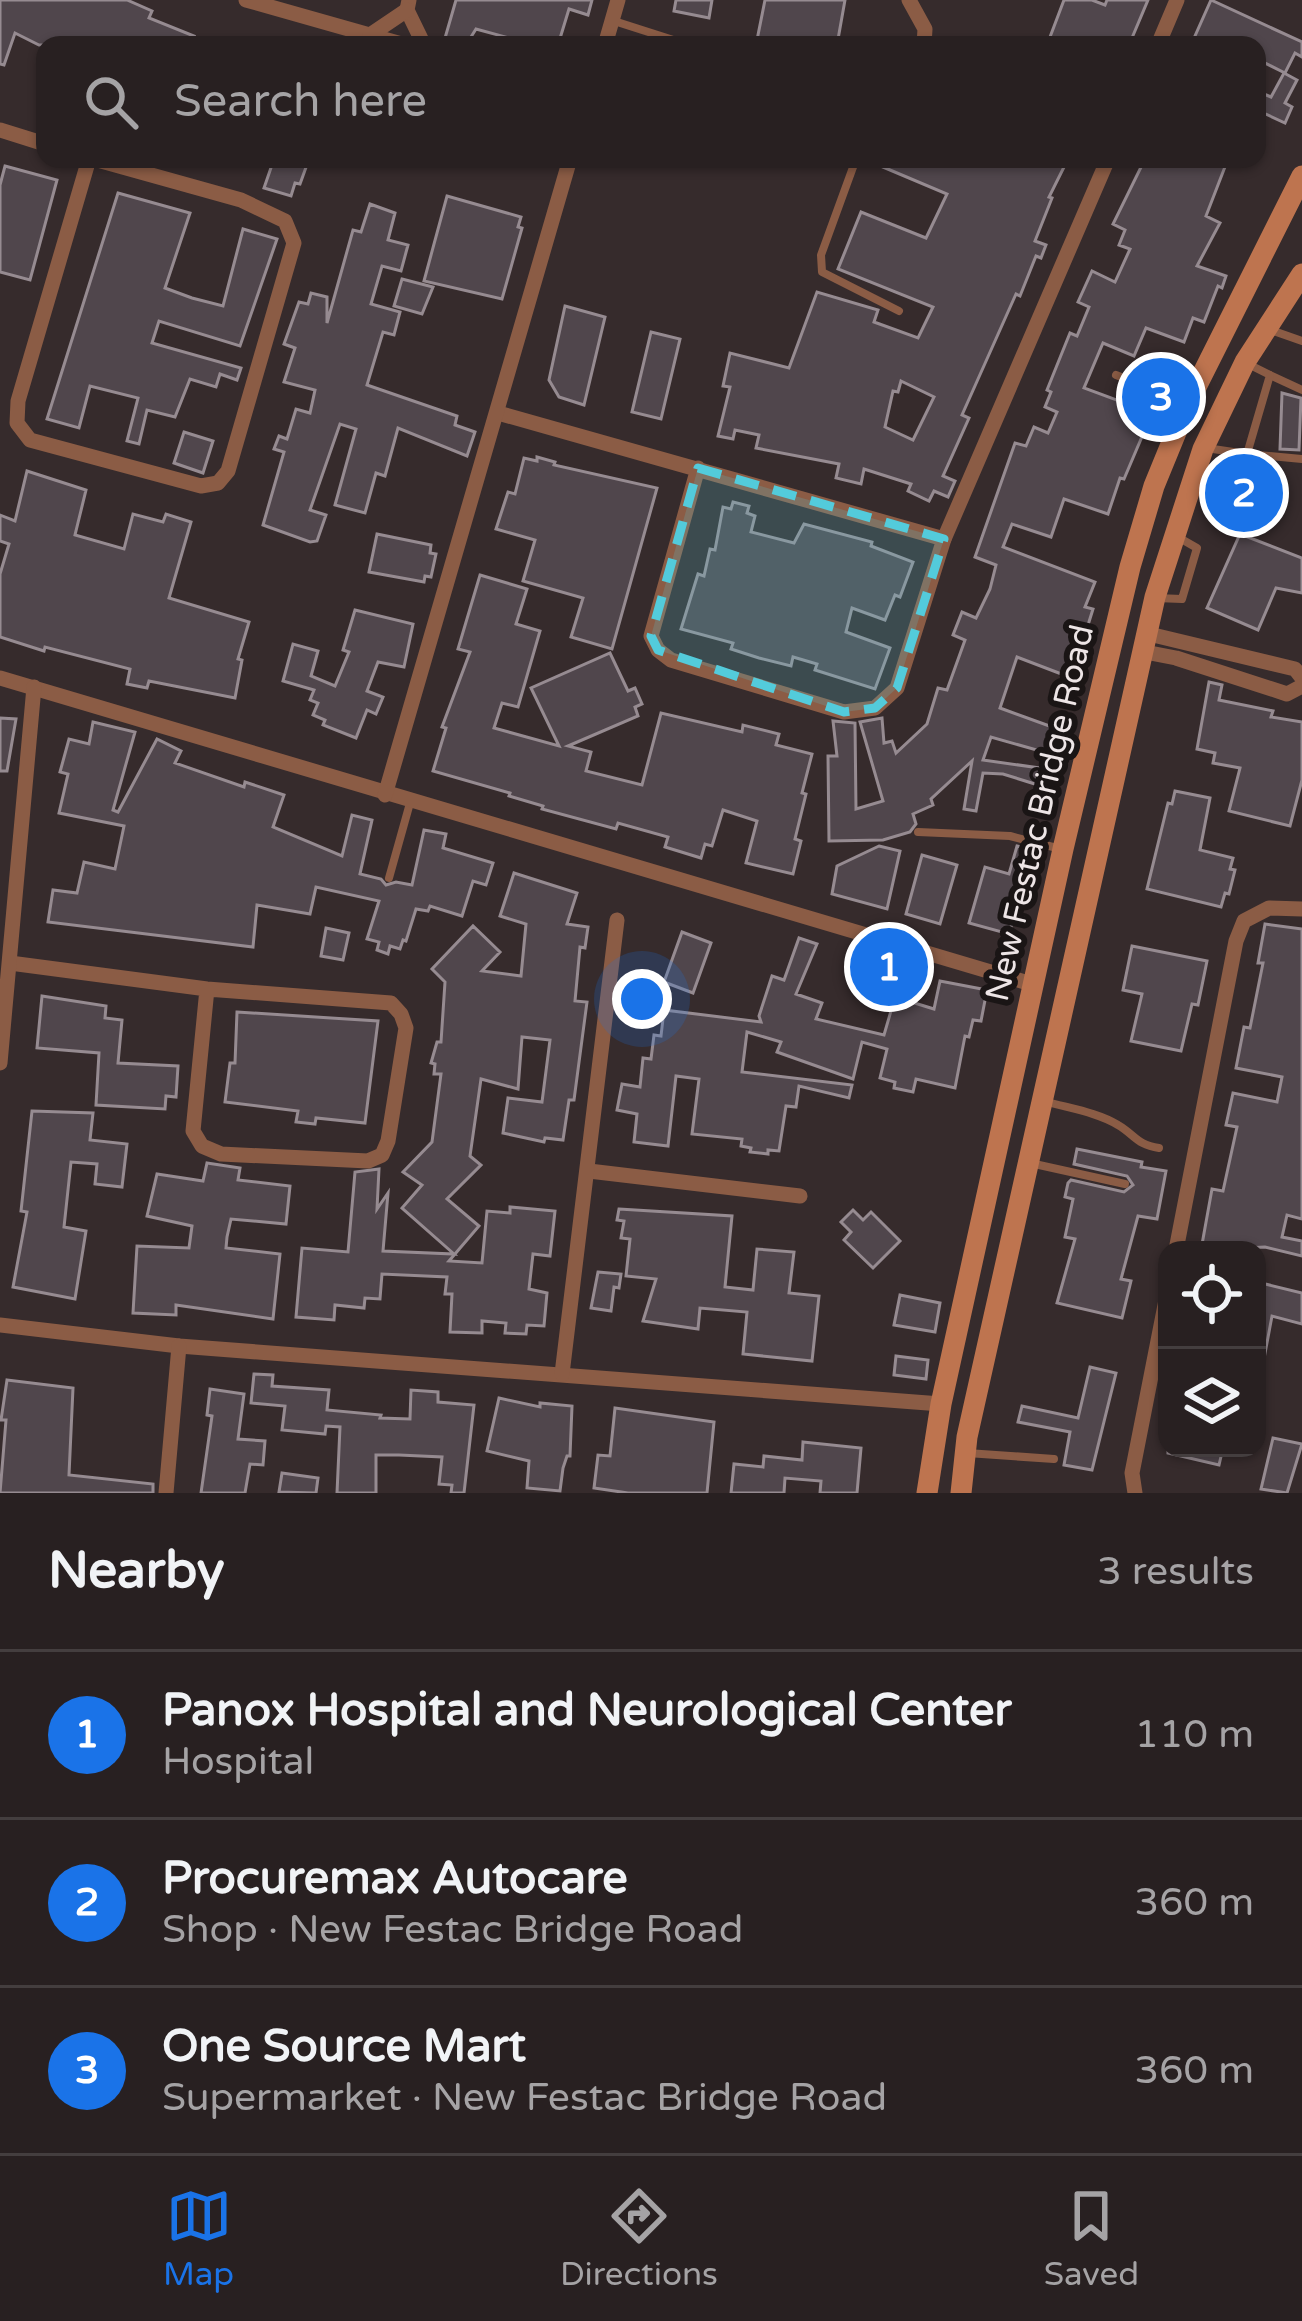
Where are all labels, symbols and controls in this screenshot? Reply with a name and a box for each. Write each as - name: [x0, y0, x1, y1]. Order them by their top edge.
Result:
- search box: [36, 36, 1266, 168]
- icon: search: [78, 69, 144, 135]
- text: Search here: [174, 75, 427, 129]
- pin: 3: [1122, 352, 1200, 442]
- pin: 2: [1205, 448, 1283, 538]
- street label: New Festac Bridge Road: [978, 621, 1102, 1005]
- pin: 1: [850, 922, 928, 1012]
- your location: [612, 969, 672, 1029]
- map controls: [1158, 1241, 1266, 1457]
- button: locate: [1158, 1241, 1266, 1349]
- button: layers: [1158, 1349, 1266, 1457]
- text: Nearby: [48, 1540, 225, 1602]
- text: 3 results: [1097, 1548, 1254, 1595]
- text: Panox Hospital and Neurological Center: [162, 1684, 1012, 1738]
- text: 1: [75, 1711, 99, 1758]
- text: 110 m: [1135, 1711, 1254, 1758]
- text: Hospital: [162, 1738, 314, 1785]
- text: Procuremax Autocare: [162, 1852, 628, 1906]
- text: 2: [75, 1879, 99, 1926]
- text: 360 m: [1135, 1879, 1254, 1926]
- text: Shop · New Festac Bridge Road: [162, 1906, 743, 1953]
- text: One Source Mart: [162, 2020, 526, 2074]
- text: 3: [75, 2047, 99, 2094]
- text: 360 m: [1135, 2047, 1254, 2094]
- text: Supermarket · New Festac Bridge Road: [162, 2074, 887, 2121]
- tab: Map: [163, 2183, 234, 2294]
- tab: Directions: [560, 2183, 718, 2294]
- tab: Saved: [1044, 2183, 1139, 2294]

